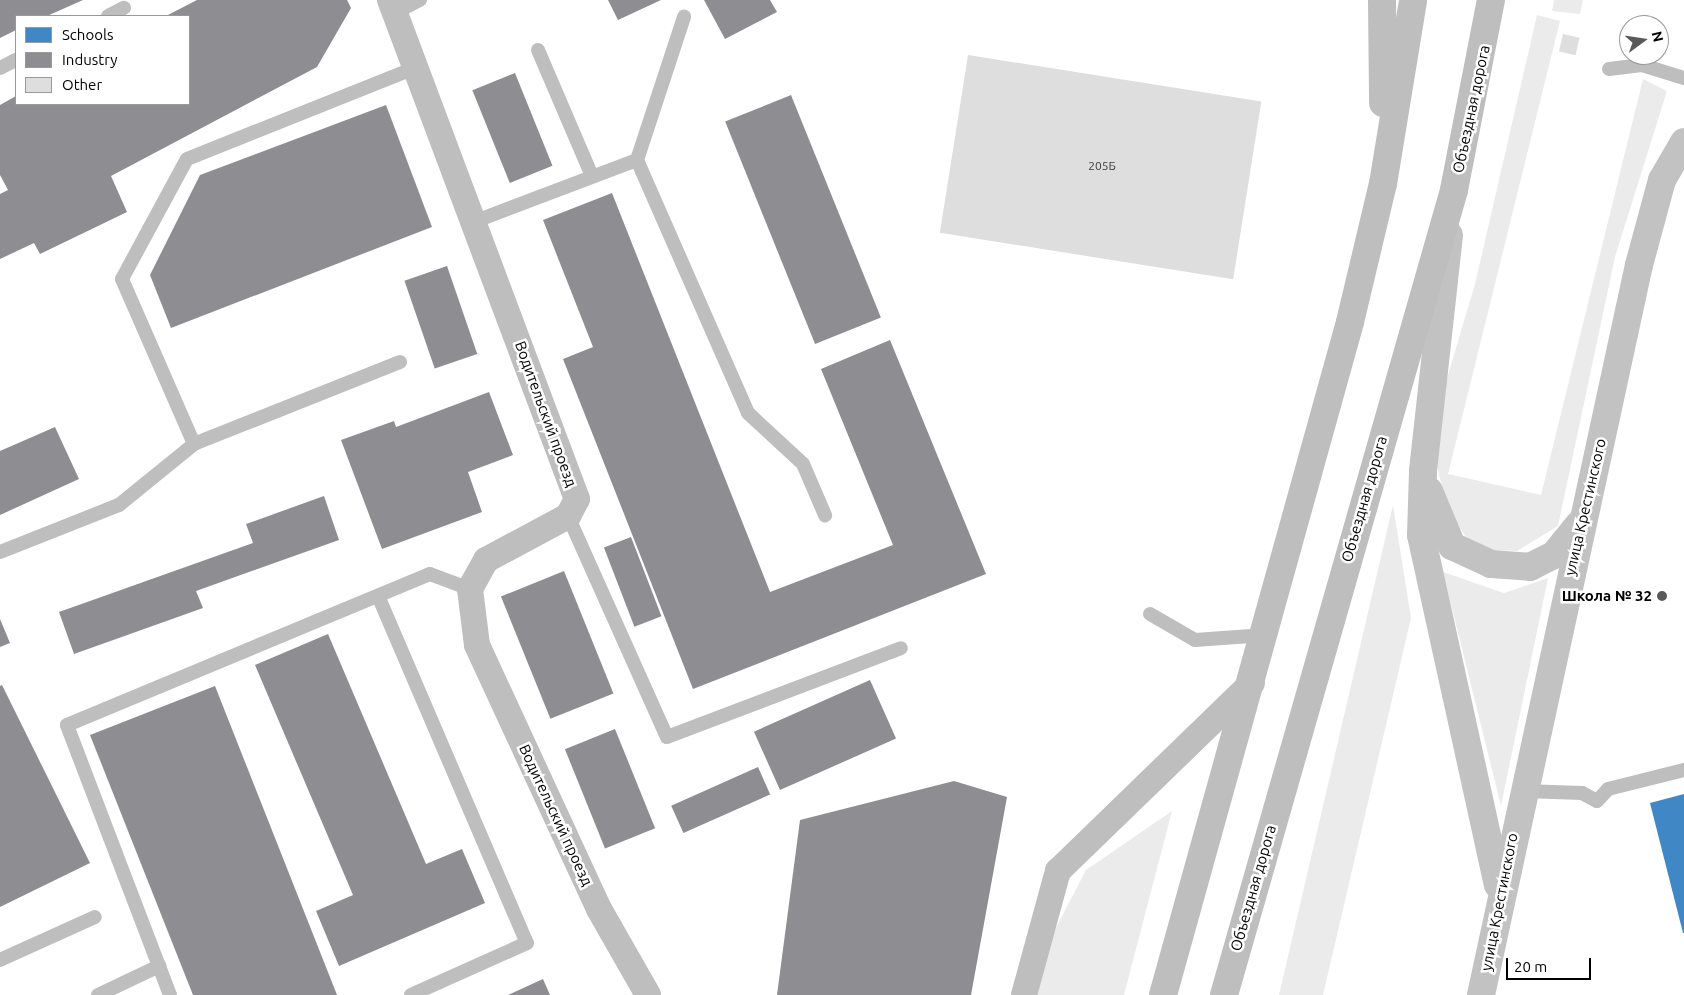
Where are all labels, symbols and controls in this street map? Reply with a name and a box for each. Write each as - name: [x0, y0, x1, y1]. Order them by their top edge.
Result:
- legend: [15, 15, 190, 105]
- north arrow: [1619, 15, 1669, 65]
- text: Schools: [62, 26, 113, 43]
- text: N: [1649, 30, 1667, 44]
- street label: Объездная дорога: [1449, 43, 1493, 175]
- text: Industry: [62, 51, 117, 68]
- text: Other: [62, 76, 102, 93]
- house number: 205Б: [1088, 159, 1116, 173]
- street label: Водительский проезд: [511, 339, 581, 489]
- street label: Объездная дорога: [1337, 434, 1391, 564]
- street label: улица Крестинского: [1560, 437, 1610, 577]
- place label: Школа № 32: [1562, 587, 1652, 605]
- marker: Школа № 32: [1656, 590, 1668, 602]
- street label: Водительский проезд: [515, 742, 597, 888]
- street label: Объездная дорога: [1226, 823, 1280, 953]
- street label: улица Крестинского: [1477, 831, 1521, 973]
- scale bar: [1509, 948, 1594, 980]
- text: 20 m: [1514, 958, 1547, 975]

